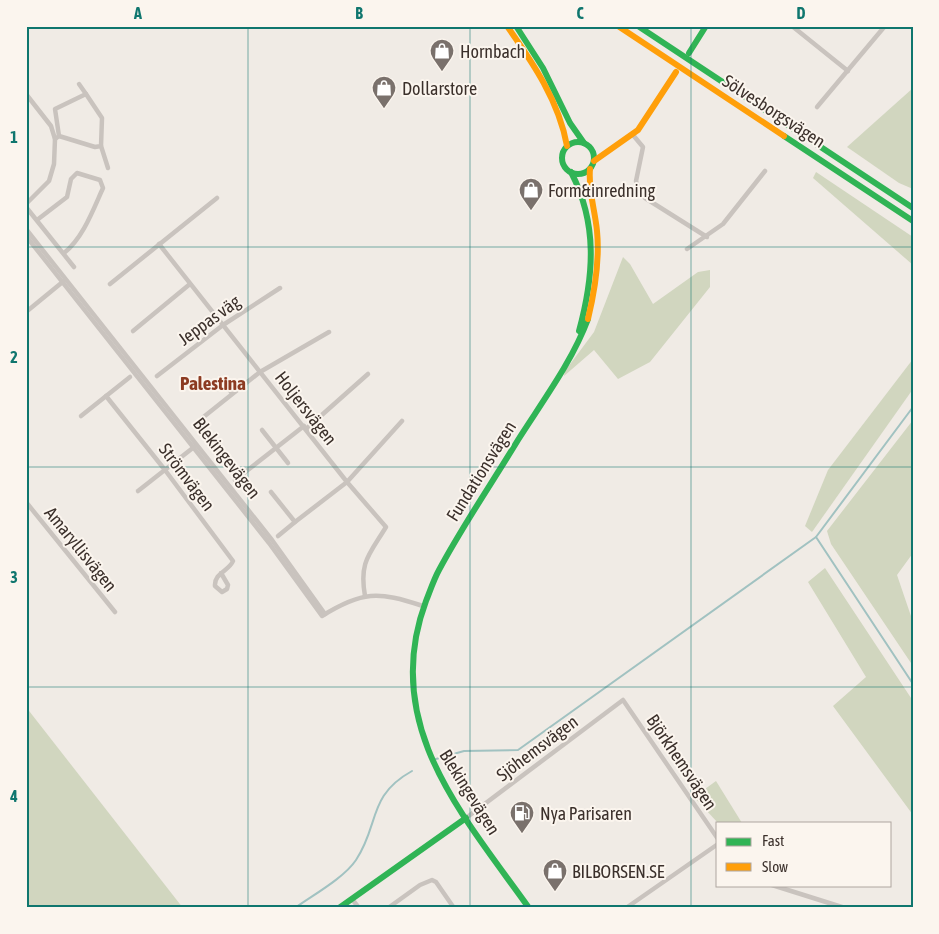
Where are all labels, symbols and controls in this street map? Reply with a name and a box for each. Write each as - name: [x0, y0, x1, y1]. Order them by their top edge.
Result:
- text: A: [133, 4, 142, 22]
- text: B: [355, 4, 363, 22]
- text: C: [576, 4, 584, 22]
- text: D: [797, 4, 806, 22]
- shop icon: Hornbach: [429, 38, 455, 72]
- place label: Hornbach: [460, 41, 525, 62]
- street label: Sölvesborgsvägen: [719, 70, 829, 152]
- shop icon: Dollarstore: [371, 75, 397, 109]
- place label: Dollarstore: [402, 78, 477, 99]
- text: 1: [10, 128, 18, 146]
- shop icon: Form&inredning: [518, 177, 544, 211]
- place label: Form&inredning: [548, 180, 655, 201]
- street label: Jeppas väg: [174, 290, 244, 350]
- text: 2: [10, 348, 18, 366]
- street label: Holjersvägen: [271, 367, 341, 449]
- district label: Palestina: [180, 372, 246, 394]
- street label: Blekingevägen: [189, 413, 265, 503]
- street label: Fundationsvägen: [442, 417, 520, 525]
- street label: Strömvägen: [155, 439, 219, 515]
- street label: Amaryllisvägen: [40, 502, 122, 596]
- text: 3: [10, 568, 18, 586]
- street label: Björkhemsvägen: [642, 710, 722, 814]
- street label: Sjöhemsvägen: [492, 711, 582, 785]
- street label: Blekingevägen: [435, 745, 505, 839]
- text: 4: [9, 787, 18, 805]
- fuel station icon: Nya Parisaren: [509, 800, 535, 834]
- place label: Nya Parisaren: [540, 803, 632, 824]
- legend: [716, 822, 892, 886]
- text: Fast: [762, 832, 784, 849]
- shop icon: BILBORSEN.SE: [542, 858, 568, 892]
- text: Slow: [762, 858, 788, 875]
- place label: BILBORSEN.SE: [572, 861, 665, 882]

